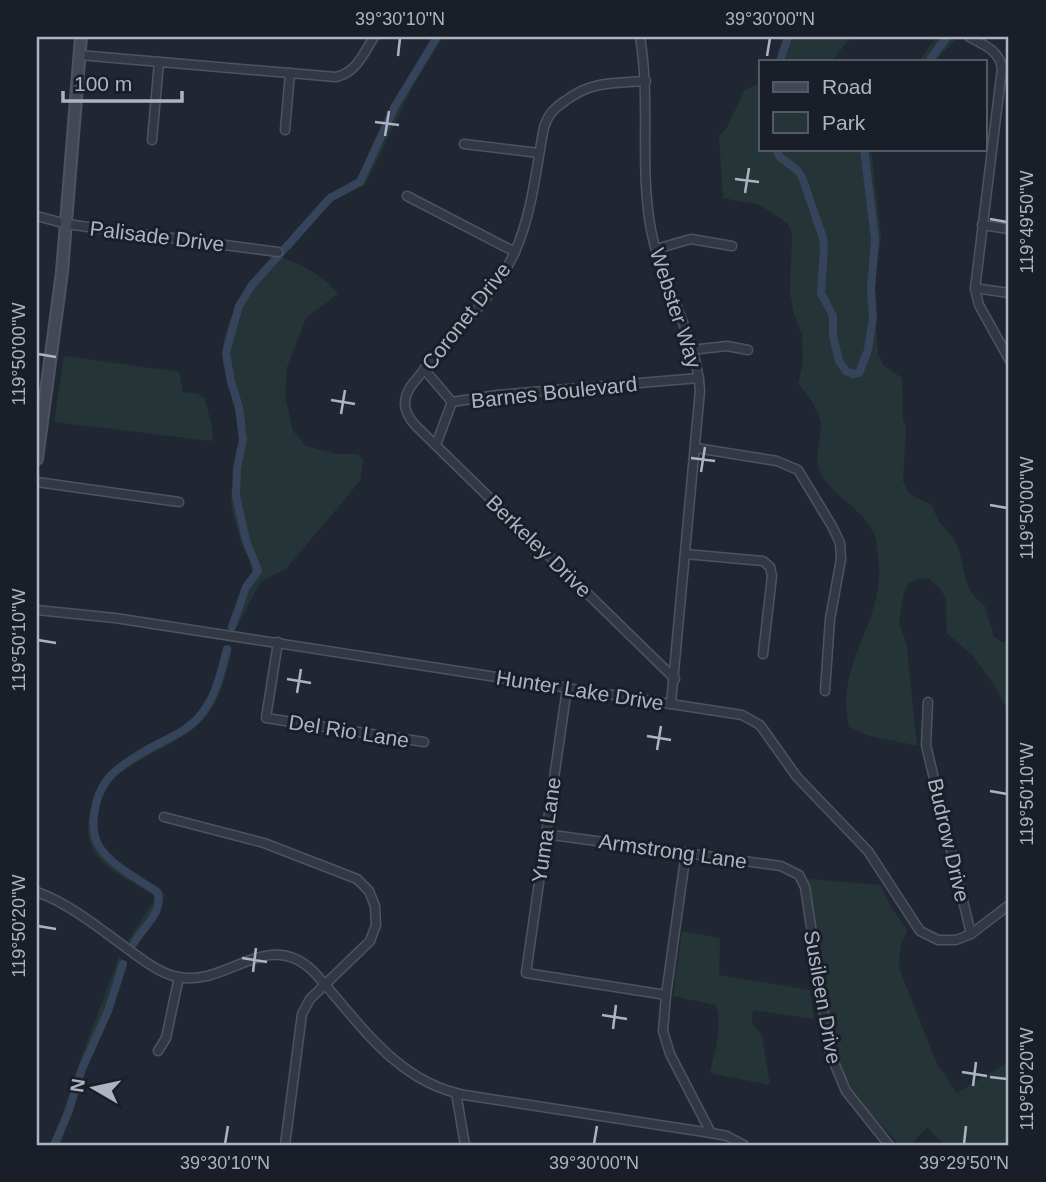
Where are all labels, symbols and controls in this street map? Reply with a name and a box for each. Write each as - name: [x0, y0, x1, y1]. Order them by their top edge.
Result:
- text: 39°30'10"N: [355, 9, 445, 29]
- text: 39°30'00"N: [725, 9, 815, 29]
- scale bar: [63, 60, 182, 104]
- legend: [759, 60, 986, 150]
- text: 100 m: [74, 72, 132, 95]
- text: Road: [822, 75, 872, 98]
- text: Park: [822, 111, 866, 134]
- text: 119°49'50"W: [1017, 171, 1037, 273]
- street label: Palisade Drive: [88, 216, 226, 256]
- street label: Webster Way: [646, 245, 706, 371]
- street label: Coronet Drive: [417, 258, 515, 374]
- text: 119°50'00"W: [9, 303, 29, 405]
- street label: Barnes Boulevard: [470, 372, 638, 412]
- text: 119°50'00"W: [1017, 457, 1037, 559]
- street label: Berkeley Drive: [482, 490, 596, 602]
- text: 119°50'10"W: [9, 589, 29, 691]
- street label: Hunter Lake Drive: [495, 665, 665, 715]
- street label: Del Rio Lane: [287, 710, 411, 752]
- text: 119°50'10"W: [1017, 743, 1037, 845]
- street label: Yuma Lane: [527, 776, 565, 884]
- street label: Budrow Drive: [924, 776, 974, 904]
- street label: Armstrong Lane: [597, 829, 749, 873]
- text: 119°50'20"W: [9, 875, 29, 977]
- street label: Susileen Drive: [800, 928, 846, 1066]
- text: 119°50'20"W: [1017, 1028, 1037, 1130]
- north arrow: [60, 1052, 130, 1122]
- text: N: [66, 1077, 89, 1094]
- text: 39°30'10"N: [180, 1153, 270, 1173]
- text: 39°30'00"N: [549, 1153, 639, 1173]
- text: 39°29'50"N: [919, 1153, 1009, 1173]

